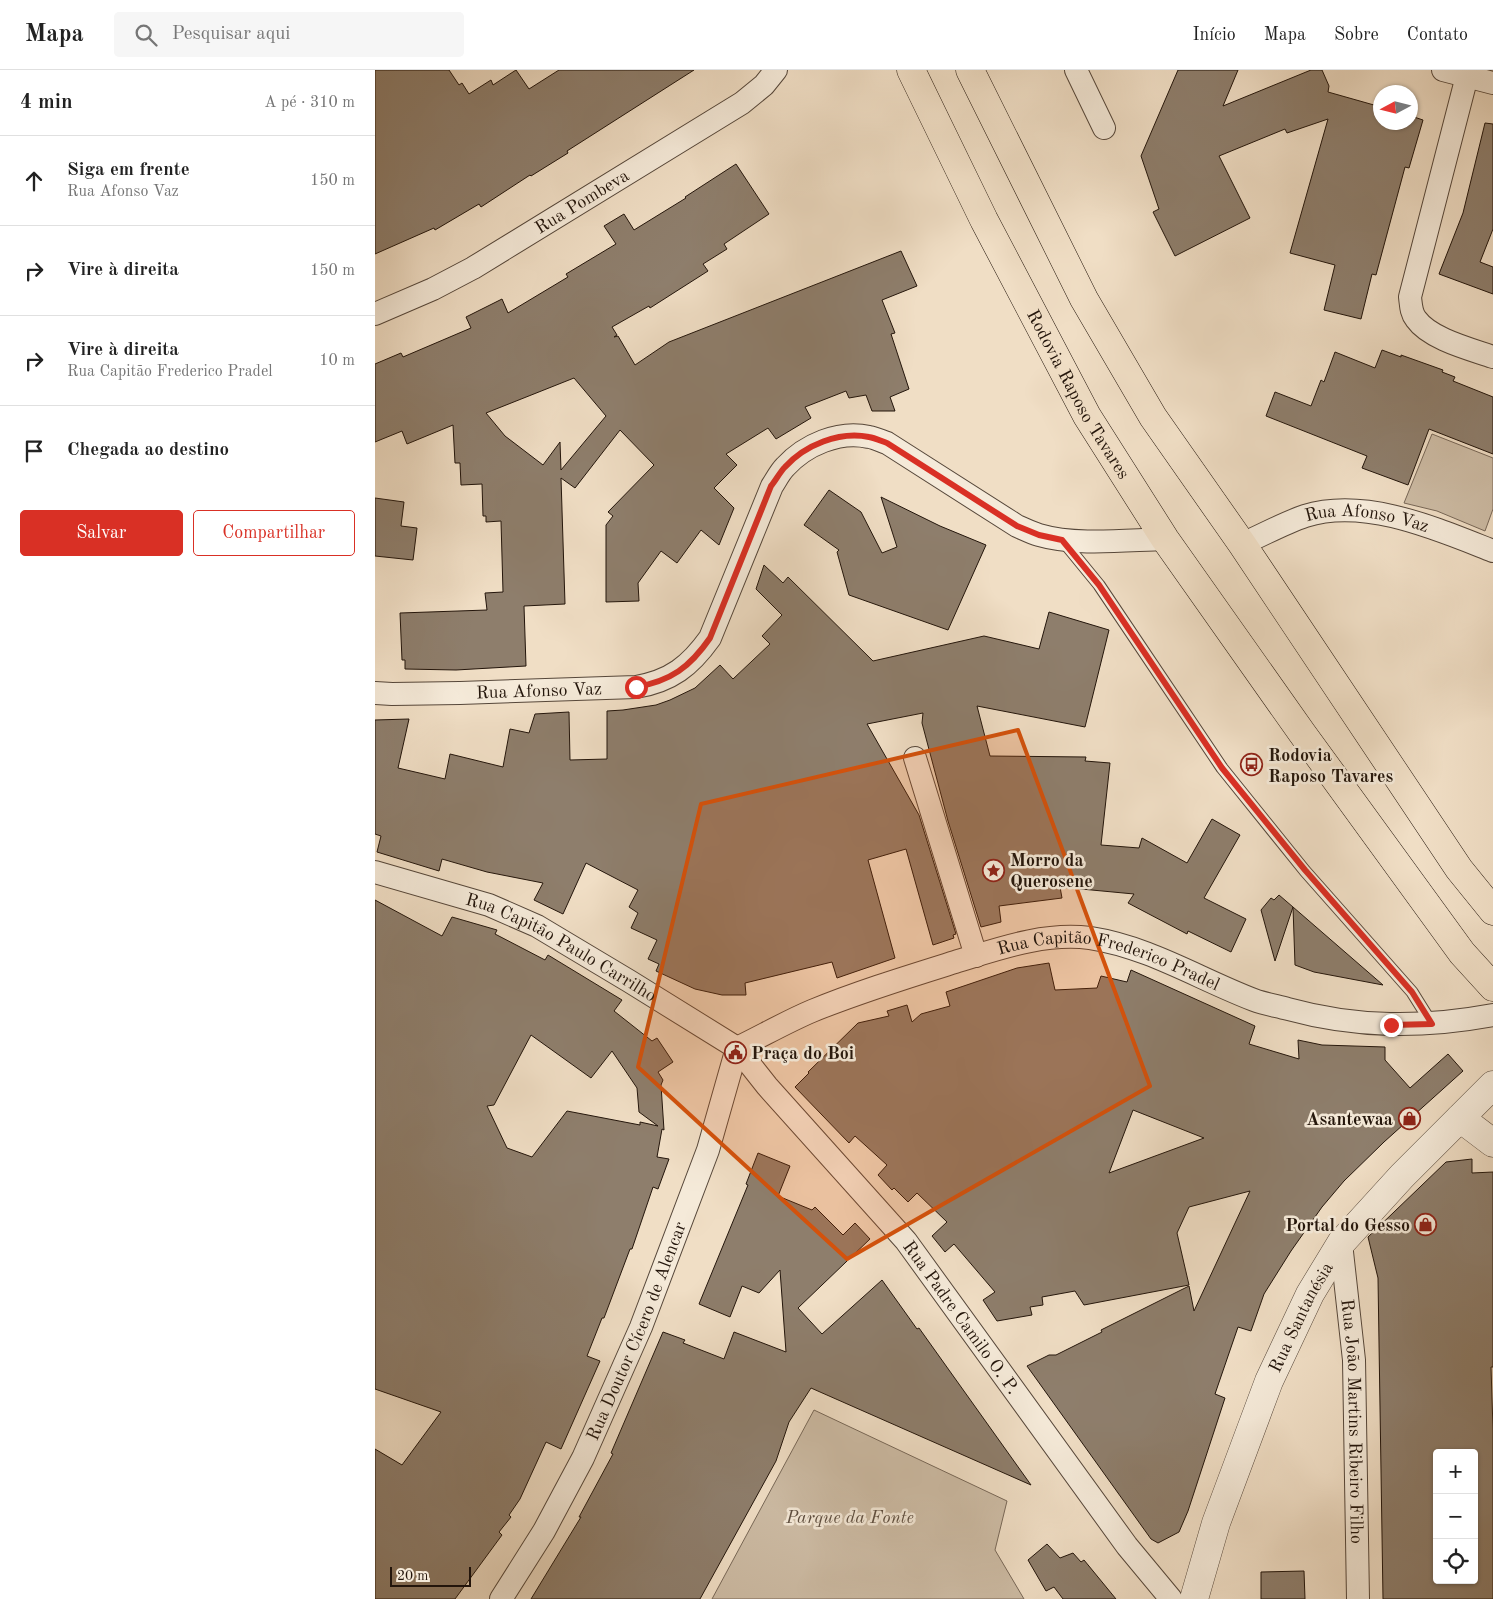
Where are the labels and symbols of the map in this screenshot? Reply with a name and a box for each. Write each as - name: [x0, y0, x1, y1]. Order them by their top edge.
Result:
- north arrow: [1373, 85, 1418, 130]
- street label: Rua Pombeva: [532, 167, 632, 238]
- street label: Rodovia Raposo Tavares: [1023, 307, 1133, 483]
- street label: Rua Afonso Vaz: [1303, 502, 1431, 536]
- route start: [625, 676, 648, 699]
- street label: Rua Afonso Vaz: [476, 680, 602, 702]
- place label: Rodovia Raposo Tavares: [1268, 747, 1393, 786]
- bus stop icon: Rodovia Raposo Tavares: [1240, 753, 1264, 777]
- place label: Morro da Querosene: [1010, 852, 1093, 891]
- place icon: Morro da Querosene: [982, 858, 1006, 882]
- street label: Rua Capitão Paulo Carrilho: [464, 891, 659, 1006]
- street label: Rua Capitão Frederico Pradel: [995, 929, 1222, 994]
- route end: [1380, 1014, 1403, 1037]
- public building icon: Praça do Boi: [723, 1041, 747, 1065]
- place label: Praça do Boi: [751, 1045, 854, 1063]
- shop icon: Asantewaa: [1397, 1107, 1421, 1131]
- place label: Asantewaa: [1306, 1111, 1393, 1129]
- shop icon: Portal do Gesso: [1414, 1213, 1438, 1237]
- place label: Portal do Gesso: [1285, 1217, 1410, 1235]
- street label: Rua Doutor Cícero de Alencar: [584, 1219, 690, 1443]
- street label: Rua Padre Camilo O. P.: [899, 1238, 1022, 1398]
- street label: Rua Santanésia: [1266, 1259, 1337, 1376]
- street label: Rua João Martins Ribeiro Filho: [1337, 1298, 1365, 1544]
- park label: Parque da Fonte: [785, 1509, 914, 1527]
- scale bar: [390, 1564, 471, 1587]

